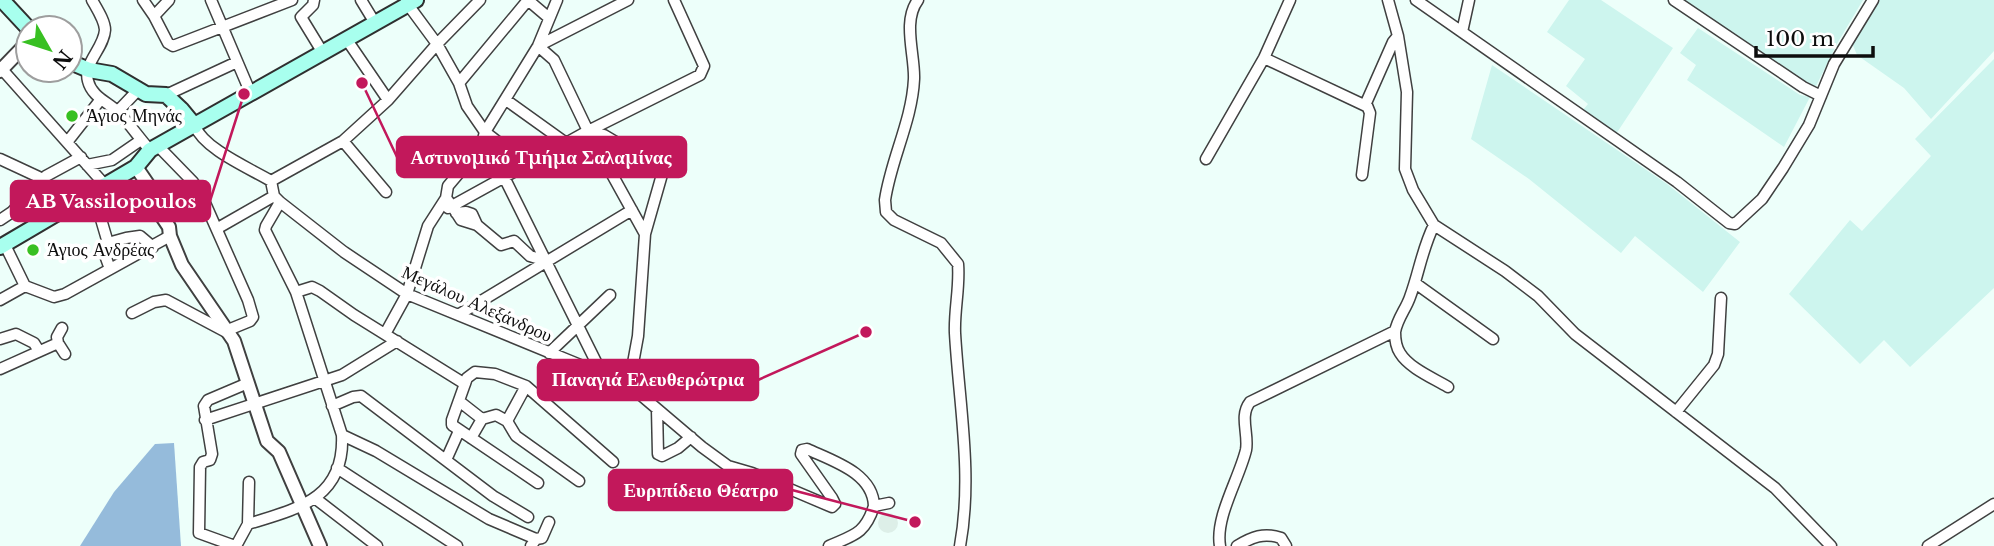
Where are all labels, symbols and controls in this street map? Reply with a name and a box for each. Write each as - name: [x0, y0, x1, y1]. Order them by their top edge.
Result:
- north arrow: [14, 14, 84, 84]
- scale bar: [1756, 14, 1873, 58]
- text: 100 m: [1766, 26, 1834, 52]
- text: N: [47, 45, 76, 74]
- place label: Άγιος Μηνάς: [86, 105, 182, 127]
- marker: Άγιος Μηνάς: [64, 108, 80, 124]
- callout: Αστυνομικό Τμήμα Σαλαμίνας: [397, 137, 686, 177]
- text: Αστυνομικό Τμήμα Σαλαμίνας: [411, 146, 672, 169]
- callout: AB Vassilopoulos: [11, 181, 210, 221]
- text: AB Vassilopoulos: [25, 190, 196, 213]
- place label: Άγιος Ανδρέας: [47, 239, 154, 261]
- marker: Άγιος Ανδρέας: [25, 242, 41, 258]
- street label: Μεγάλου Αλεξάνδρου: [398, 261, 556, 347]
- callout: Παναγιά Ελευθερώτρια: [538, 360, 758, 400]
- text: Παναγιά Ελευθερώτρια: [552, 368, 745, 391]
- callout: Ευριπίδειο Θέατρο: [609, 470, 792, 510]
- text: Ευριπίδειο Θέατρο: [623, 479, 779, 502]

